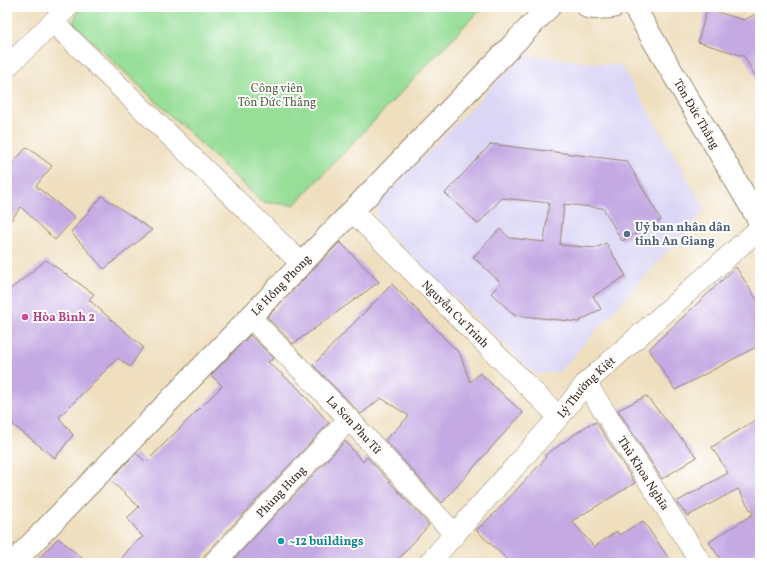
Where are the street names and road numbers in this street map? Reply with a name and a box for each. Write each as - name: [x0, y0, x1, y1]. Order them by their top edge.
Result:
- street label: Tôn Đức Thắng: [669, 77, 723, 152]
- street label: Lê Hồng Phong: [248, 252, 315, 320]
- street label: Nguyễn Cư Trinh: [417, 277, 492, 352]
- street label: Lý Thường Kiệt: [554, 353, 619, 422]
- street label: La Sơn Phu Tử: [322, 393, 385, 458]
- street label: Thủ Khoa Nghĩa: [613, 434, 672, 514]
- street label: Phùng Hưng: [253, 463, 310, 522]

